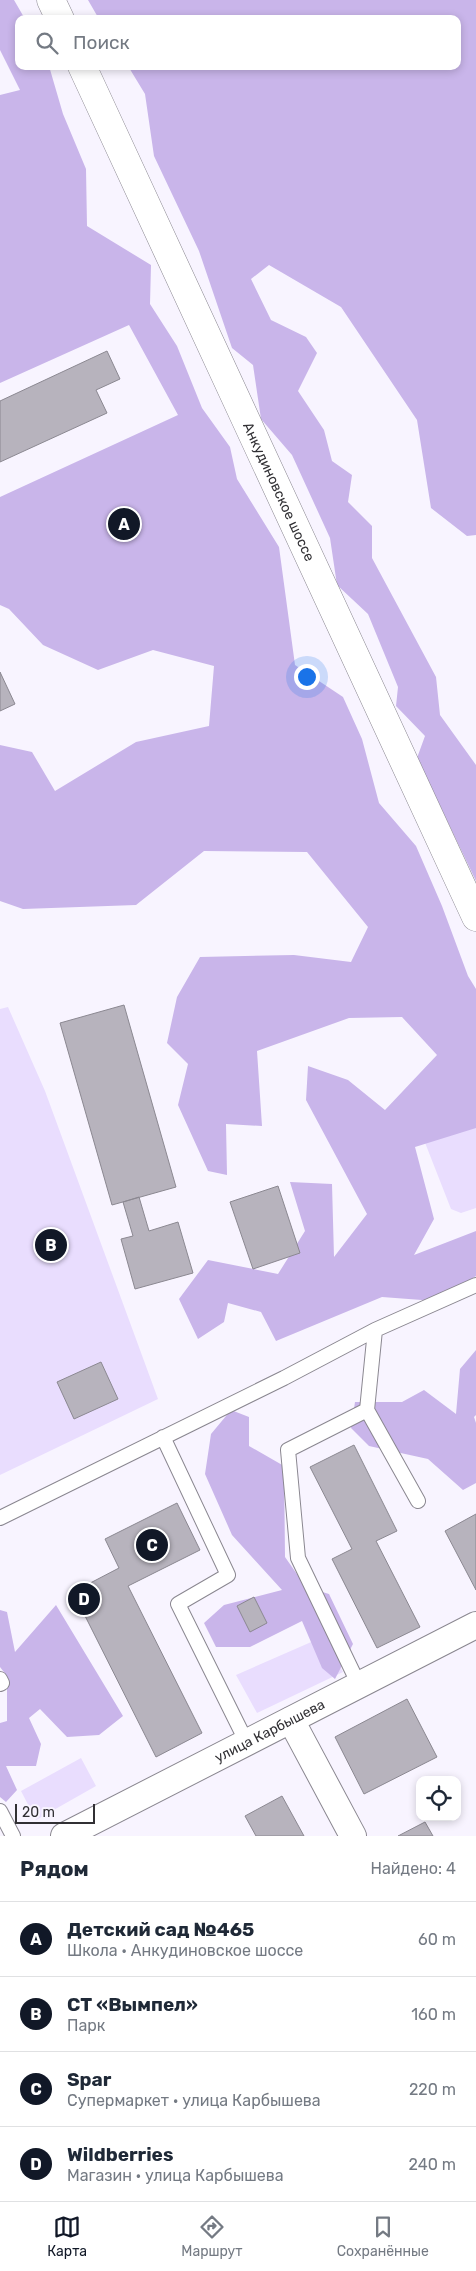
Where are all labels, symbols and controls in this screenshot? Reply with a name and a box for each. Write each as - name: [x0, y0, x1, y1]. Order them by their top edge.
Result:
- search box: [15, 15, 461, 70]
- icon: search: [33, 29, 61, 57]
- text: Поиск: [73, 31, 130, 54]
- street label: Анкудиновское шоссе: [239, 420, 318, 564]
- pin: A: [108, 505, 140, 543]
- your location: [294, 664, 320, 690]
- pin: B: [35, 1226, 67, 1264]
- pin: C: [136, 1526, 168, 1564]
- pin: D: [68, 1580, 100, 1618]
- street label: улица Карбышева: [212, 1696, 328, 1766]
- map controls: [416, 1776, 461, 1821]
- button: locate: [416, 1776, 461, 1821]
- scale bar: [15, 1801, 95, 1824]
- text: 20 m: [22, 1804, 55, 1821]
- text: Рядом: [20, 1856, 89, 1881]
- text: Найдено: 4: [371, 1859, 456, 1878]
- text: Детский сад №465: [67, 1918, 254, 1941]
- text: A: [30, 1930, 42, 1949]
- text: 60 m: [418, 1930, 456, 1949]
- text: Школа · Анкудиновское шоссе: [67, 1941, 303, 1960]
- text: СТ «Вымпел»: [67, 1993, 198, 2016]
- text: B: [30, 2005, 42, 2024]
- text: 160 m: [411, 2005, 456, 2024]
- text: Парк: [67, 2016, 105, 2035]
- text: Spar: [67, 2068, 111, 2091]
- text: C: [30, 2080, 42, 2099]
- text: 220 m: [409, 2080, 456, 2099]
- text: Супермаркет · улица Карбышева: [67, 2091, 321, 2110]
- text: Wildberries: [67, 2143, 173, 2166]
- text: D: [30, 2155, 42, 2174]
- text: 240 m: [409, 2155, 456, 2174]
- text: Магазин · улица Карбышева: [67, 2166, 284, 2185]
- tab: Карта: [47, 2213, 87, 2260]
- tab: Маршрут: [181, 2213, 242, 2260]
- tab: Сохранённые: [337, 2213, 429, 2260]

